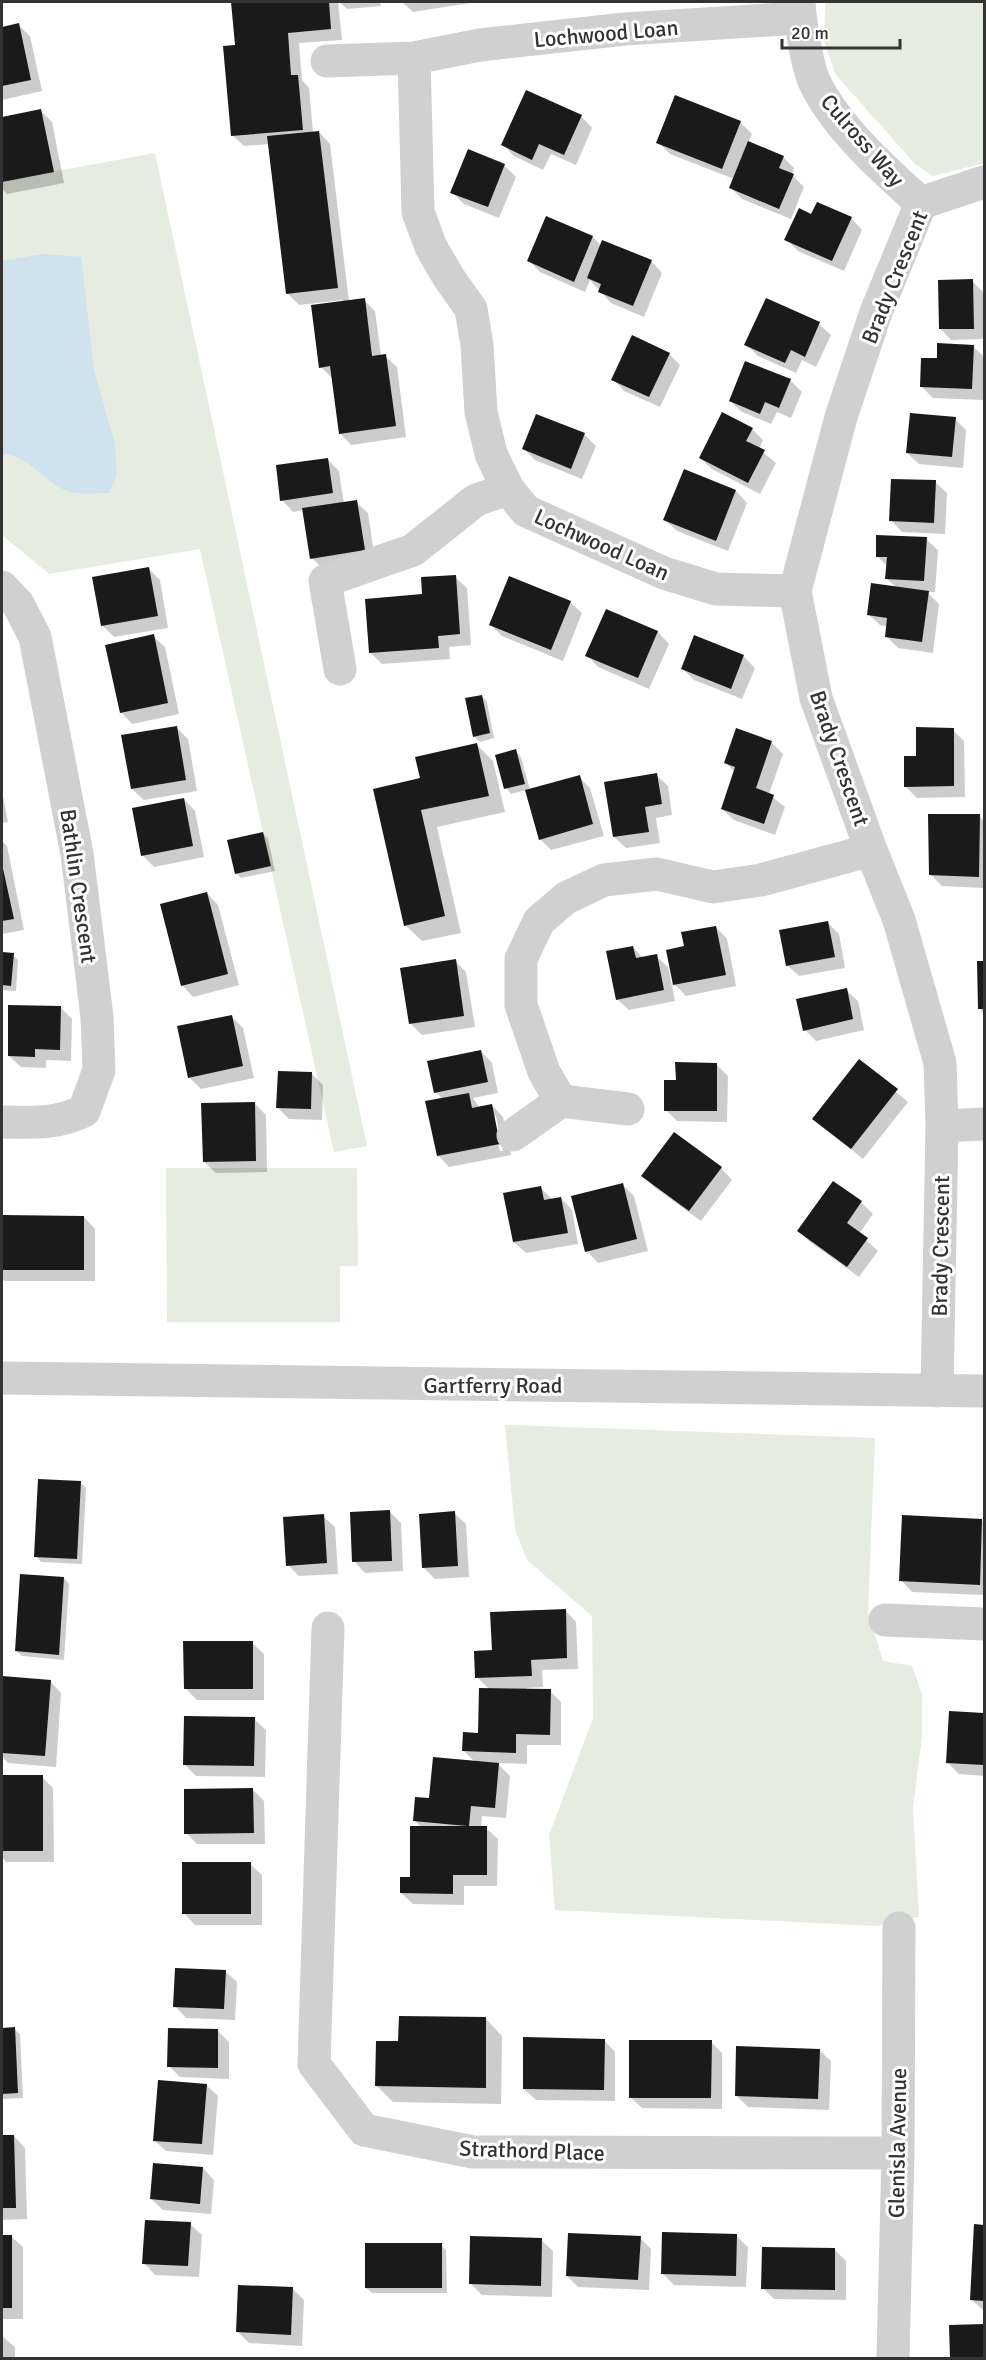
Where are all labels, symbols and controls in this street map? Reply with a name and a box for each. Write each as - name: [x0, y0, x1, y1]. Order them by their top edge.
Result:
- scale bar: [782, 12, 900, 50]
- street label: Lochwood Loan: [533, 14, 679, 53]
- text: 20 m: [791, 22, 829, 44]
- street label: Culross Way: [815, 88, 911, 193]
- street label: Brady Crescent: [855, 206, 934, 348]
- street label: Lochwood Loan: [530, 503, 673, 586]
- street label: Brady Crescent: [804, 687, 875, 830]
- street label: Bathlin Crescent: [54, 807, 103, 965]
- street label: Brady Crescent: [926, 1175, 955, 1317]
- street label: Gartferry Road: [423, 1372, 563, 1399]
- street label: Glenisla Avenue: [883, 2068, 912, 2218]
- street label: Strathord Place: [459, 2134, 605, 2167]

